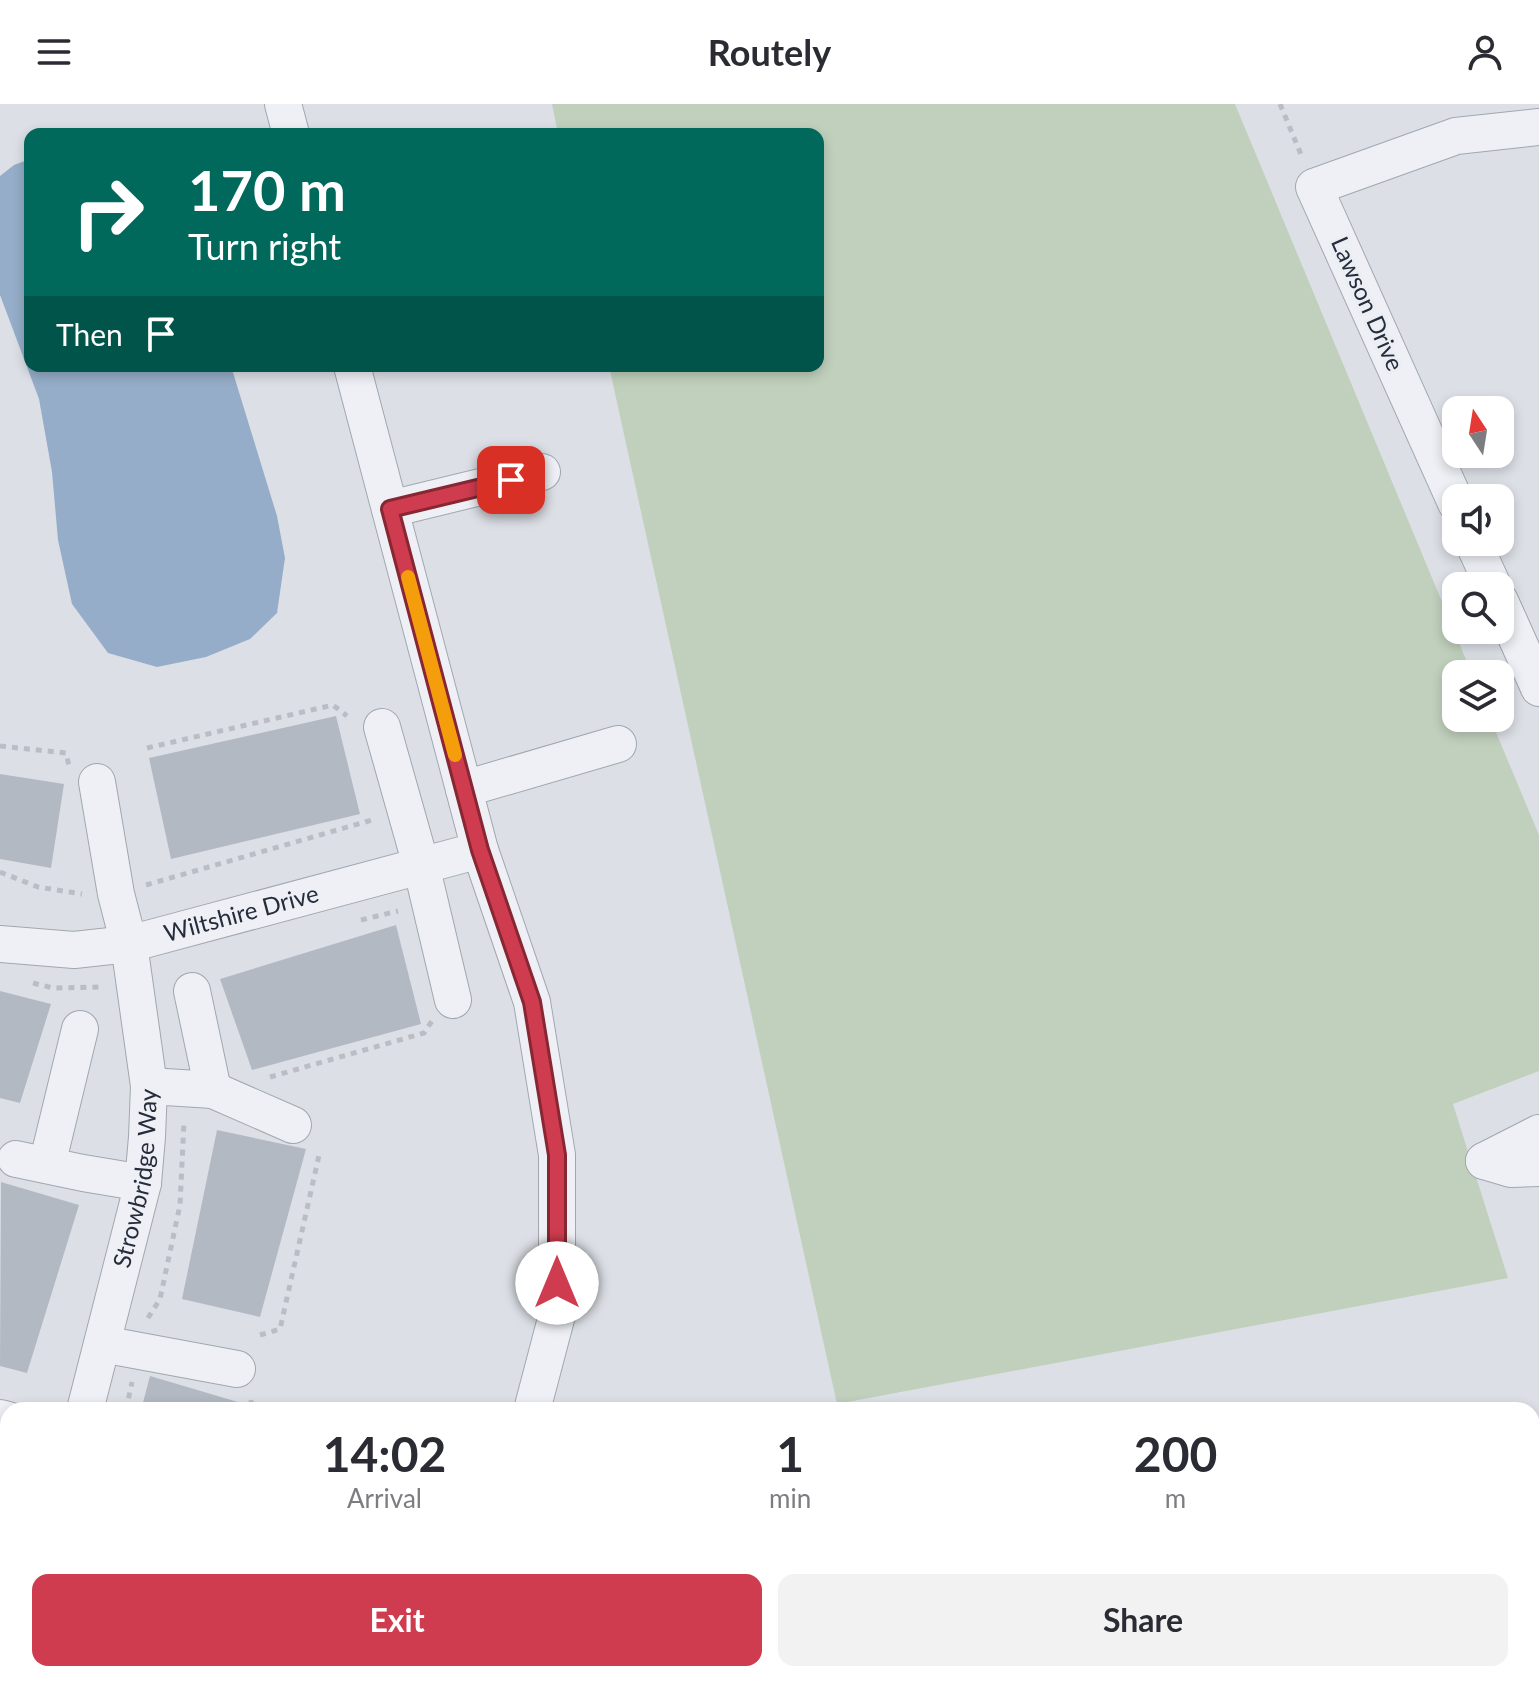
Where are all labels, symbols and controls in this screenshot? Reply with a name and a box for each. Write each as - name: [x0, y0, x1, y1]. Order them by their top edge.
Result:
- icon: menu: [32, 30, 76, 74]
- text: Routely: [708, 30, 831, 74]
- icon: person: [1463, 30, 1507, 74]
- text: 170 m: [188, 156, 346, 223]
- icon: right: [56, 160, 160, 264]
- text: Turn right: [188, 224, 341, 268]
- street label: Lawson Drive: [1326, 232, 1411, 375]
- icon: arrive: [139, 312, 183, 356]
- text: Then: [56, 316, 123, 352]
- north arrow: [1442, 396, 1514, 468]
- map controls: [1442, 396, 1514, 732]
- pin: [477, 446, 545, 514]
- icon: arrive: [489, 458, 533, 502]
- button: sound: [1442, 484, 1514, 556]
- button: search: [1442, 572, 1514, 644]
- button: layers: [1442, 660, 1514, 732]
- street label: Wiltshire Drive: [161, 878, 322, 947]
- street label: Strowbridge Way: [106, 1088, 162, 1270]
- position arrow: [515, 1241, 599, 1325]
- text: 14:02: [323, 1425, 446, 1482]
- text: 1: [776, 1425, 804, 1482]
- text: 200: [1134, 1425, 1217, 1482]
- text: Arrival: [347, 1482, 422, 1514]
- text: min: [769, 1482, 811, 1514]
- text: m: [1165, 1482, 1186, 1514]
- button: Exit: [32, 1574, 762, 1666]
- button: Share: [778, 1574, 1508, 1666]

